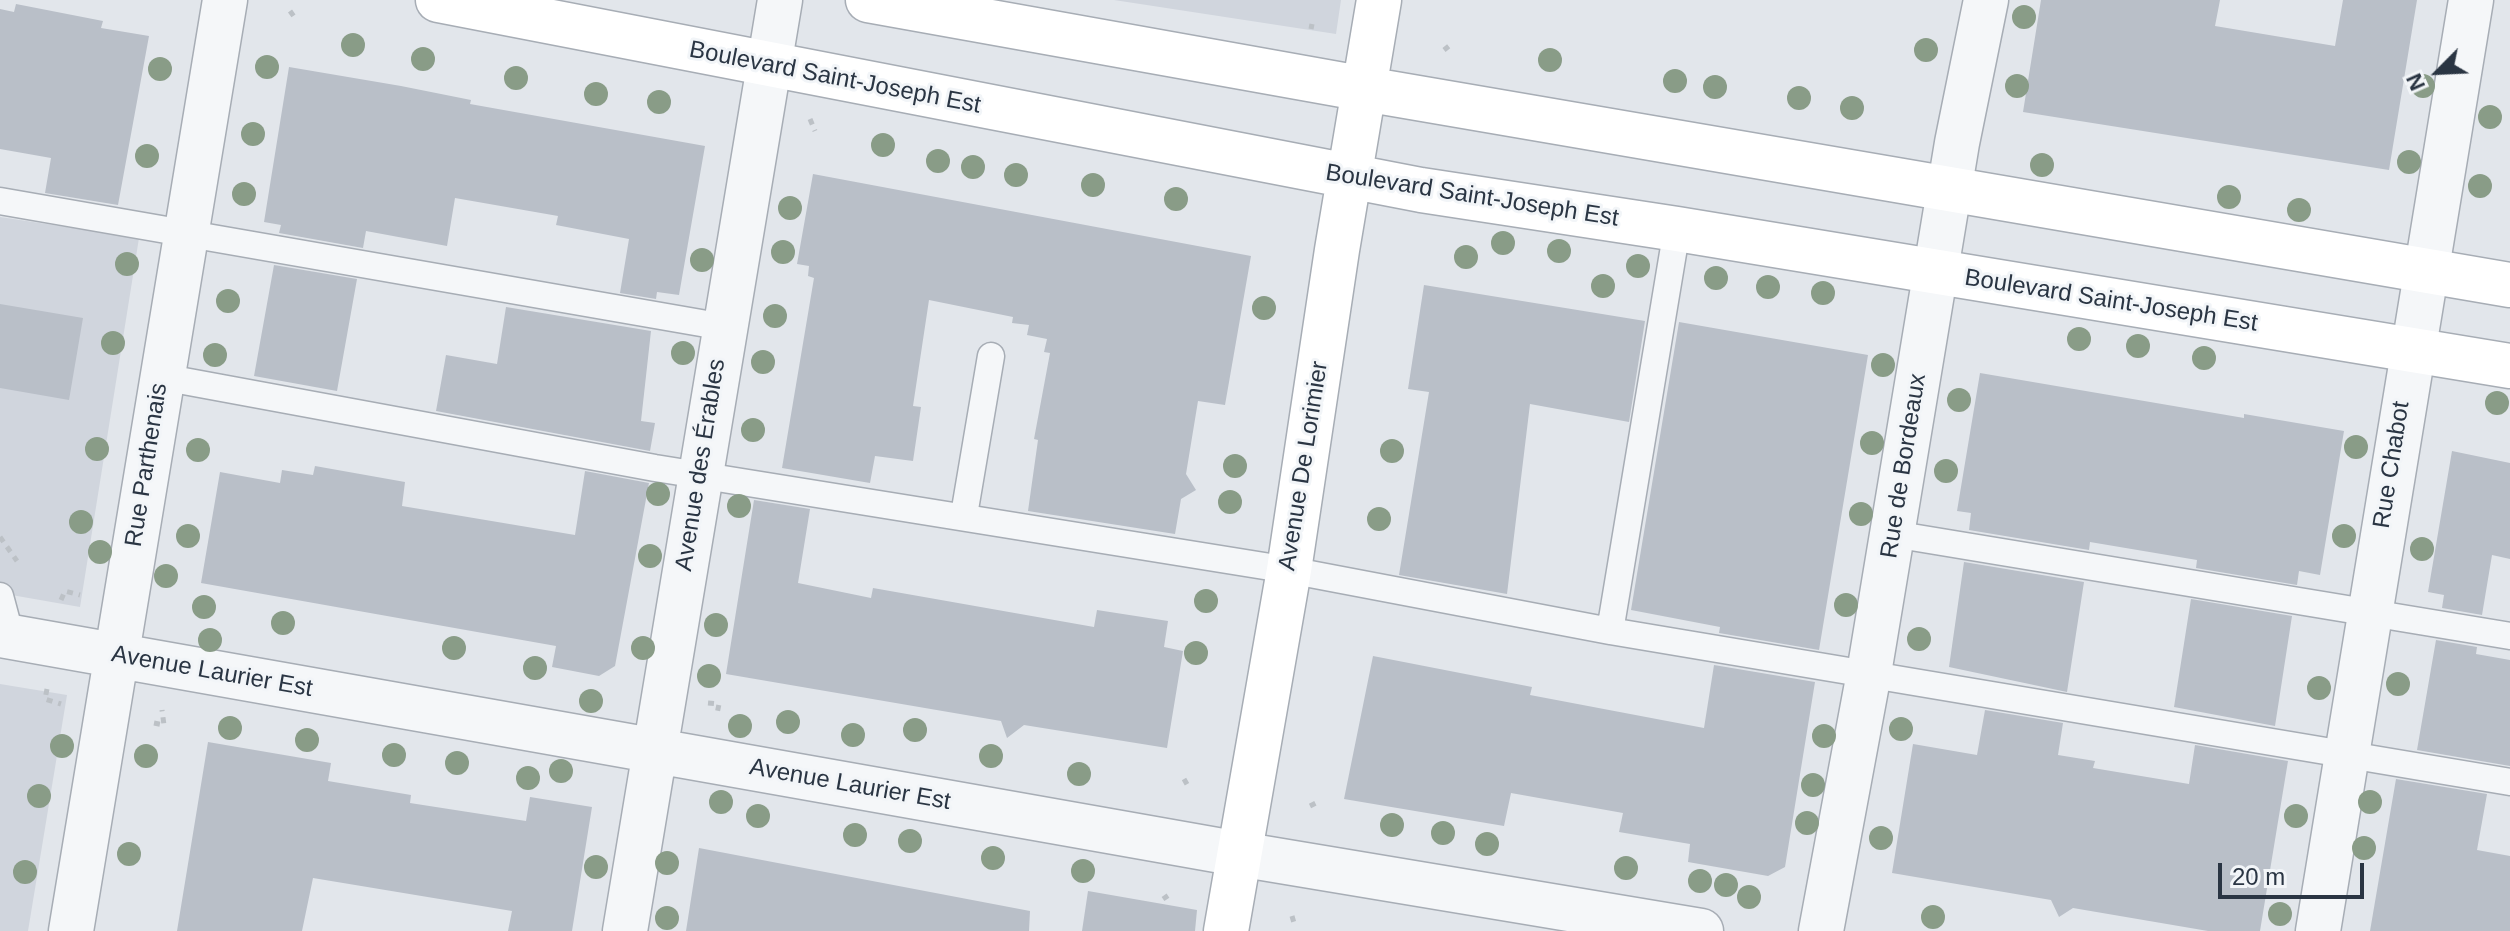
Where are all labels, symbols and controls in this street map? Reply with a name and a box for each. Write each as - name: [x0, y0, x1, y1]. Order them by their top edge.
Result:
- north arrow: [2398, 32, 2478, 112]
- street label: Boulevard Saint-Joseph Est: [687, 36, 983, 120]
- text: N: [2401, 70, 2430, 94]
- street label: Boulevard Saint-Joseph Est: [1323, 159, 1621, 233]
- street label: Boulevard Saint-Joseph Est: [1962, 264, 2260, 338]
- street label: Avenue des Érables: [670, 357, 732, 573]
- street label: Avenue De Lorimier: [1273, 359, 1335, 573]
- street label: Rue de Bordeaux: [1875, 371, 1933, 561]
- street label: Rue Parthenais: [120, 381, 174, 549]
- street label: Rue Chabot: [2368, 399, 2416, 531]
- street label: Avenue Laurier Est: [109, 640, 315, 704]
- street label: Avenue Laurier Est: [747, 753, 953, 817]
- scale bar: [2222, 847, 2368, 897]
- text: 20 m: [2232, 863, 2285, 890]

